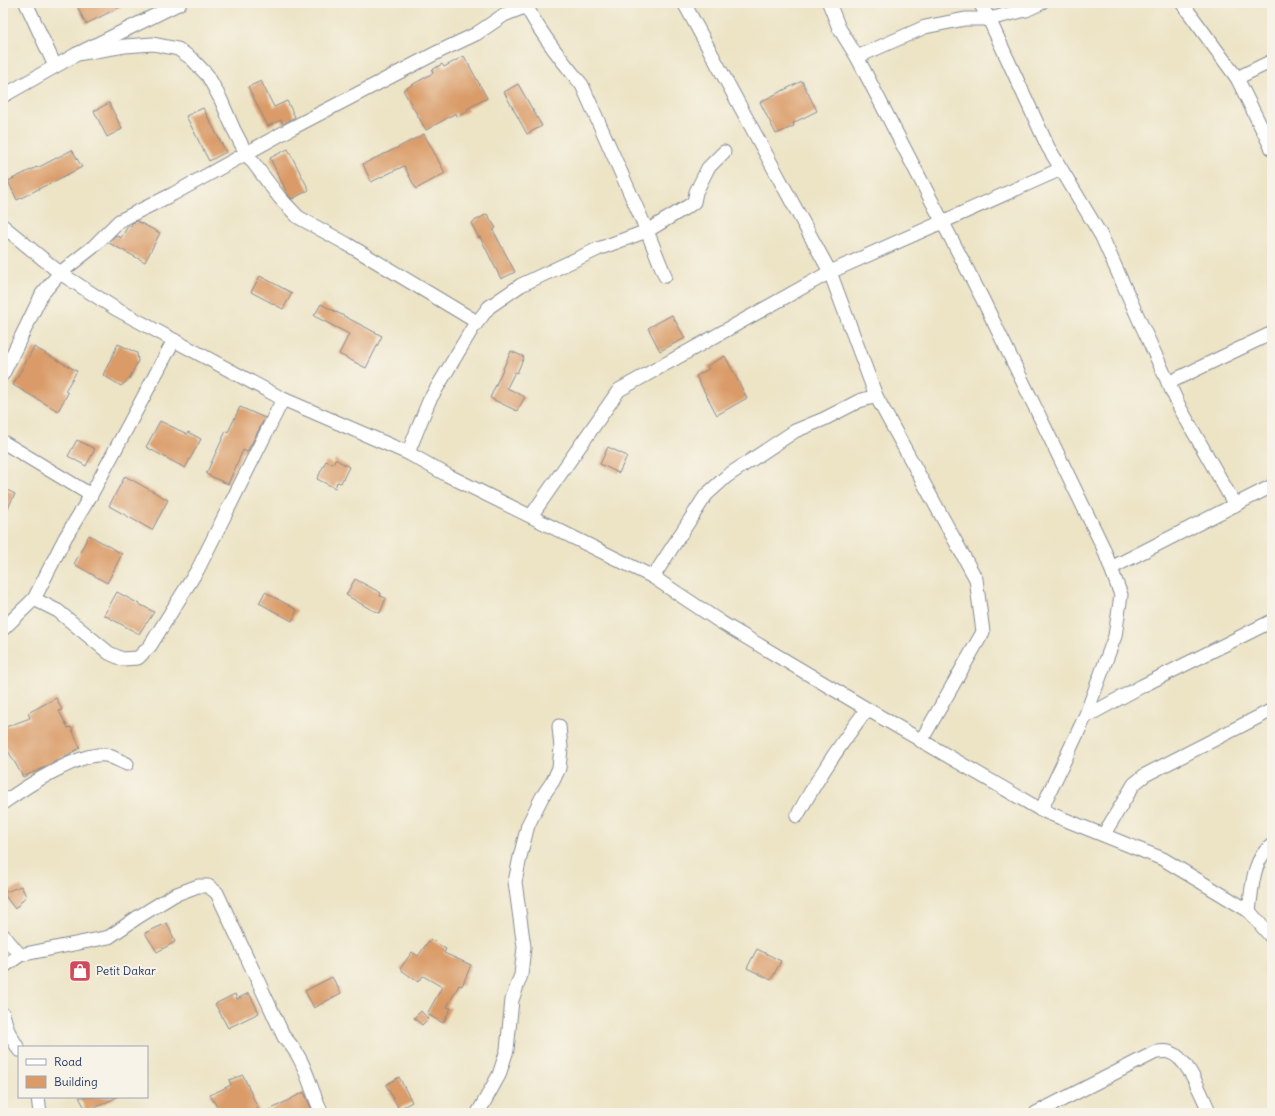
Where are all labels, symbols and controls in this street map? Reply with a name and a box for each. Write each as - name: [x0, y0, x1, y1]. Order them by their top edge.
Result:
- shop icon: Petit Dakar: [67, 958, 93, 984]
- place label: Petit Dakar: [96, 963, 156, 978]
- legend: [18, 1046, 148, 1098]
- text: Road: [54, 1054, 82, 1069]
- text: Building: [54, 1074, 98, 1089]

